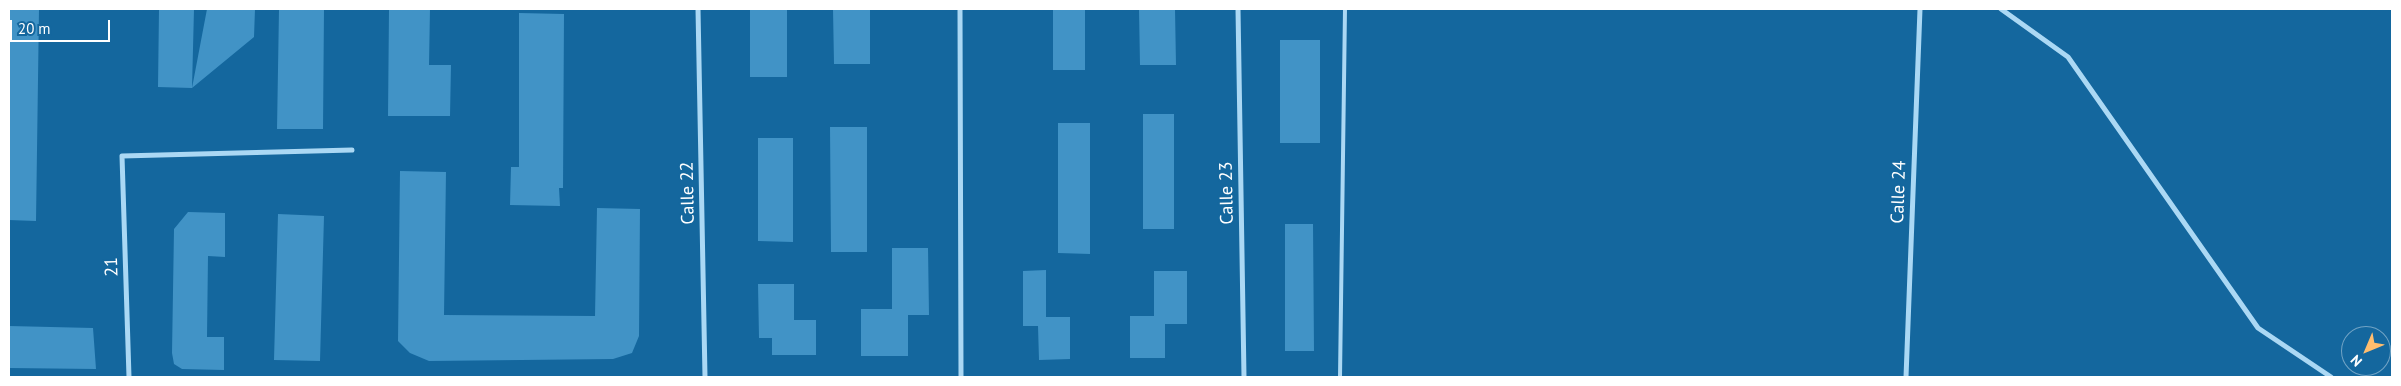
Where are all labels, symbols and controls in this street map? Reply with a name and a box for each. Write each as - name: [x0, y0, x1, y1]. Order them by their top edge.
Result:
- scale bar: [12, 10, 112, 42]
- text: 20 m: [18, 19, 51, 38]
- street label: Calle 24: [1887, 160, 1911, 224]
- street label: Calle 22: [677, 161, 699, 225]
- street label: Calle 23: [1216, 161, 1238, 225]
- street label: 21: [101, 257, 123, 277]
- north arrow: [2341, 326, 2391, 376]
- text: N: [2346, 351, 2366, 371]

